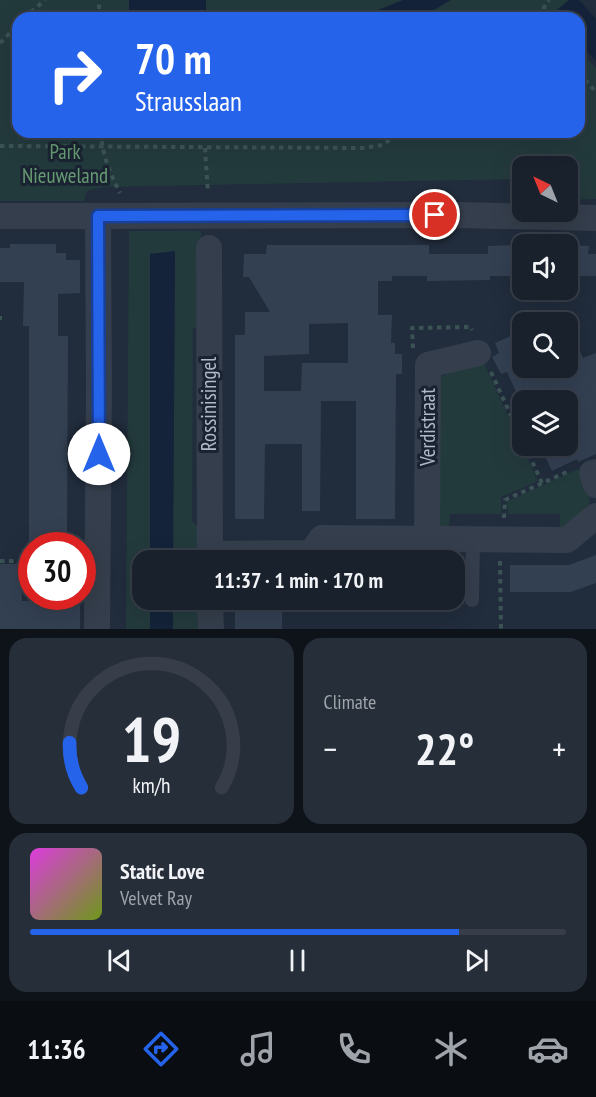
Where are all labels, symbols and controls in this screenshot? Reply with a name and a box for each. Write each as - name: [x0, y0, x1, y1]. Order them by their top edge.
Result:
- text: 70 m: [135, 31, 212, 86]
- icon: right: [36, 36, 114, 114]
- text: Strausslaan: [135, 84, 242, 118]
- park label: Park Nieuweland: [22, 138, 108, 189]
- north arrow: [512, 156, 578, 222]
- map controls: [512, 156, 578, 456]
- pin: [409, 189, 460, 240]
- icon: arrive: [418, 198, 451, 231]
- button: sound: [512, 234, 578, 300]
- button: search: [512, 312, 578, 378]
- street label: Rossinisingel: [195, 357, 222, 451]
- street label: Verdistraat: [414, 388, 441, 467]
- button: layers: [512, 390, 578, 456]
- position arrow: [67, 422, 131, 486]
- speed limit sign: 30: [18, 532, 96, 610]
- text: 11:37 · 1 min · 170 m: [214, 566, 383, 594]
- text: Climate: [324, 689, 376, 715]
- text: 19: [121, 698, 181, 779]
- text: 22°: [415, 719, 474, 777]
- text: −: [324, 727, 337, 770]
- text: +: [552, 727, 566, 770]
- text: km/h: [132, 771, 170, 799]
- text: Static Love: [120, 857, 205, 885]
- text: Velvet Ray: [120, 885, 192, 911]
- icon: previous: [103, 944, 136, 977]
- icon: pause: [281, 944, 314, 977]
- icon: next: [460, 944, 493, 977]
- icon: directions: [140, 1028, 182, 1070]
- icon: music: [237, 1028, 279, 1070]
- icon: phone: [333, 1028, 375, 1070]
- icon: climate: [430, 1028, 472, 1070]
- icon: car: [527, 1028, 569, 1070]
- text: 11:36: [27, 1032, 86, 1066]

